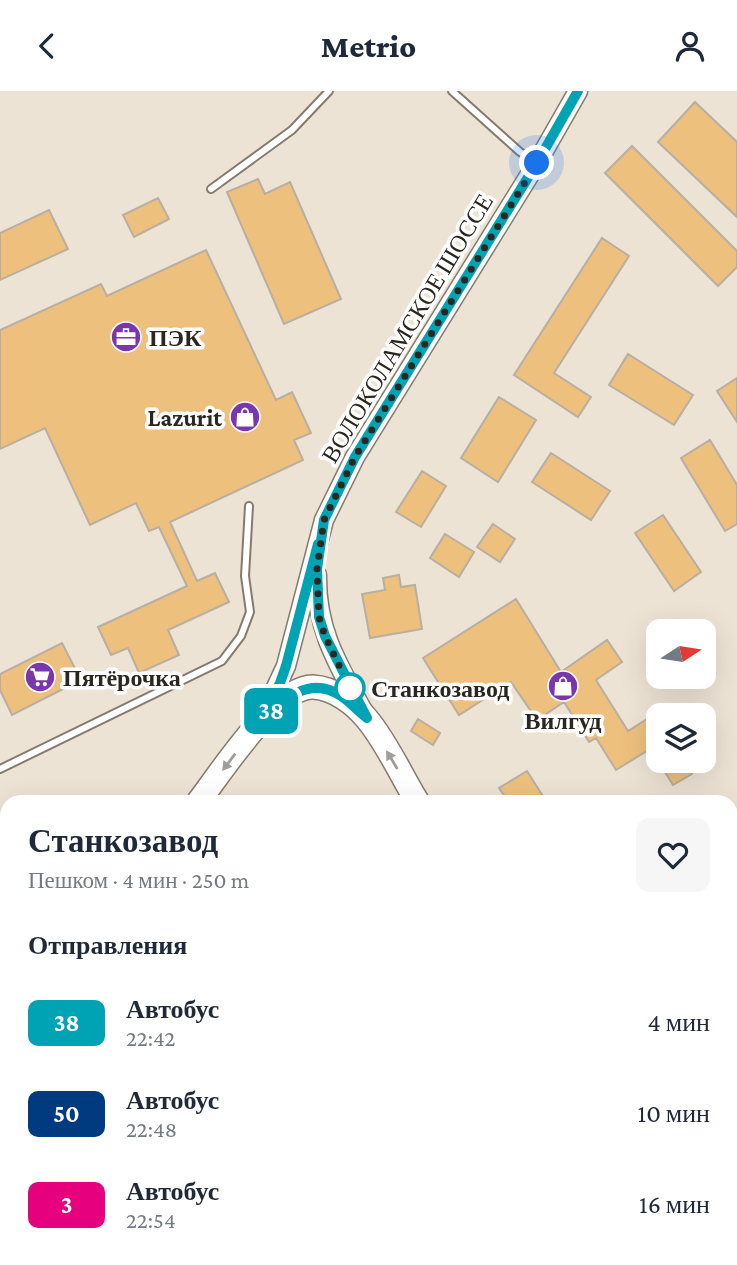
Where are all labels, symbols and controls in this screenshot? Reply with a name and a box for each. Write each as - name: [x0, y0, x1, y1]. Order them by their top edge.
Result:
- icon: back: [28, 27, 66, 65]
- icon: person: [671, 27, 709, 65]
- text: Metrio: [321, 28, 416, 64]
- your location: [519, 145, 554, 180]
- street label: ВОЛОКОЛАМСКОЕ ШОССЕ: [316, 189, 498, 467]
- office icon: ПЭК: [109, 320, 143, 354]
- place label: ПЭК: [149, 324, 202, 351]
- shop icon: Lazurit: [228, 400, 262, 434]
- place label: Lazurit: [148, 404, 222, 431]
- north arrow: [646, 619, 716, 689]
- map controls: [646, 619, 716, 773]
- supermarket icon: Пятёрочка: [23, 660, 57, 694]
- place label: Пятёрочка: [63, 664, 181, 691]
- shop icon: Вилгуд: [546, 669, 580, 703]
- marker: Станкозавод: [335, 673, 365, 703]
- place label: Станкозавод: [371, 675, 509, 702]
- line badge: 38: [240, 688, 302, 734]
- text: 38: [258, 697, 284, 724]
- button: layers: [646, 703, 716, 773]
- place label: Вилгуд: [525, 707, 601, 734]
- one-way arrow: [386, 750, 398, 769]
- one-way arrow: [222, 753, 236, 771]
- button: heart: [636, 818, 710, 892]
- text: Станкозавод: [28, 822, 218, 859]
- text: Пешком · 4 мин · 250 m: [28, 867, 249, 893]
- text: Отправления: [28, 931, 187, 960]
- text: Автобус: [126, 995, 219, 1024]
- text: 4 мин: [648, 1008, 710, 1037]
- text: 38: [54, 1009, 79, 1036]
- text: 22:42: [126, 1025, 176, 1051]
- text: Автобус: [126, 1086, 219, 1115]
- text: 10 мин: [638, 1099, 710, 1128]
- text: 50: [53, 1100, 80, 1127]
- text: 22:48: [126, 1116, 177, 1142]
- text: Автобус: [126, 1177, 219, 1206]
- text: 16 мин: [639, 1190, 710, 1219]
- text: 3: [61, 1191, 72, 1218]
- text: 22:54: [126, 1207, 176, 1233]

